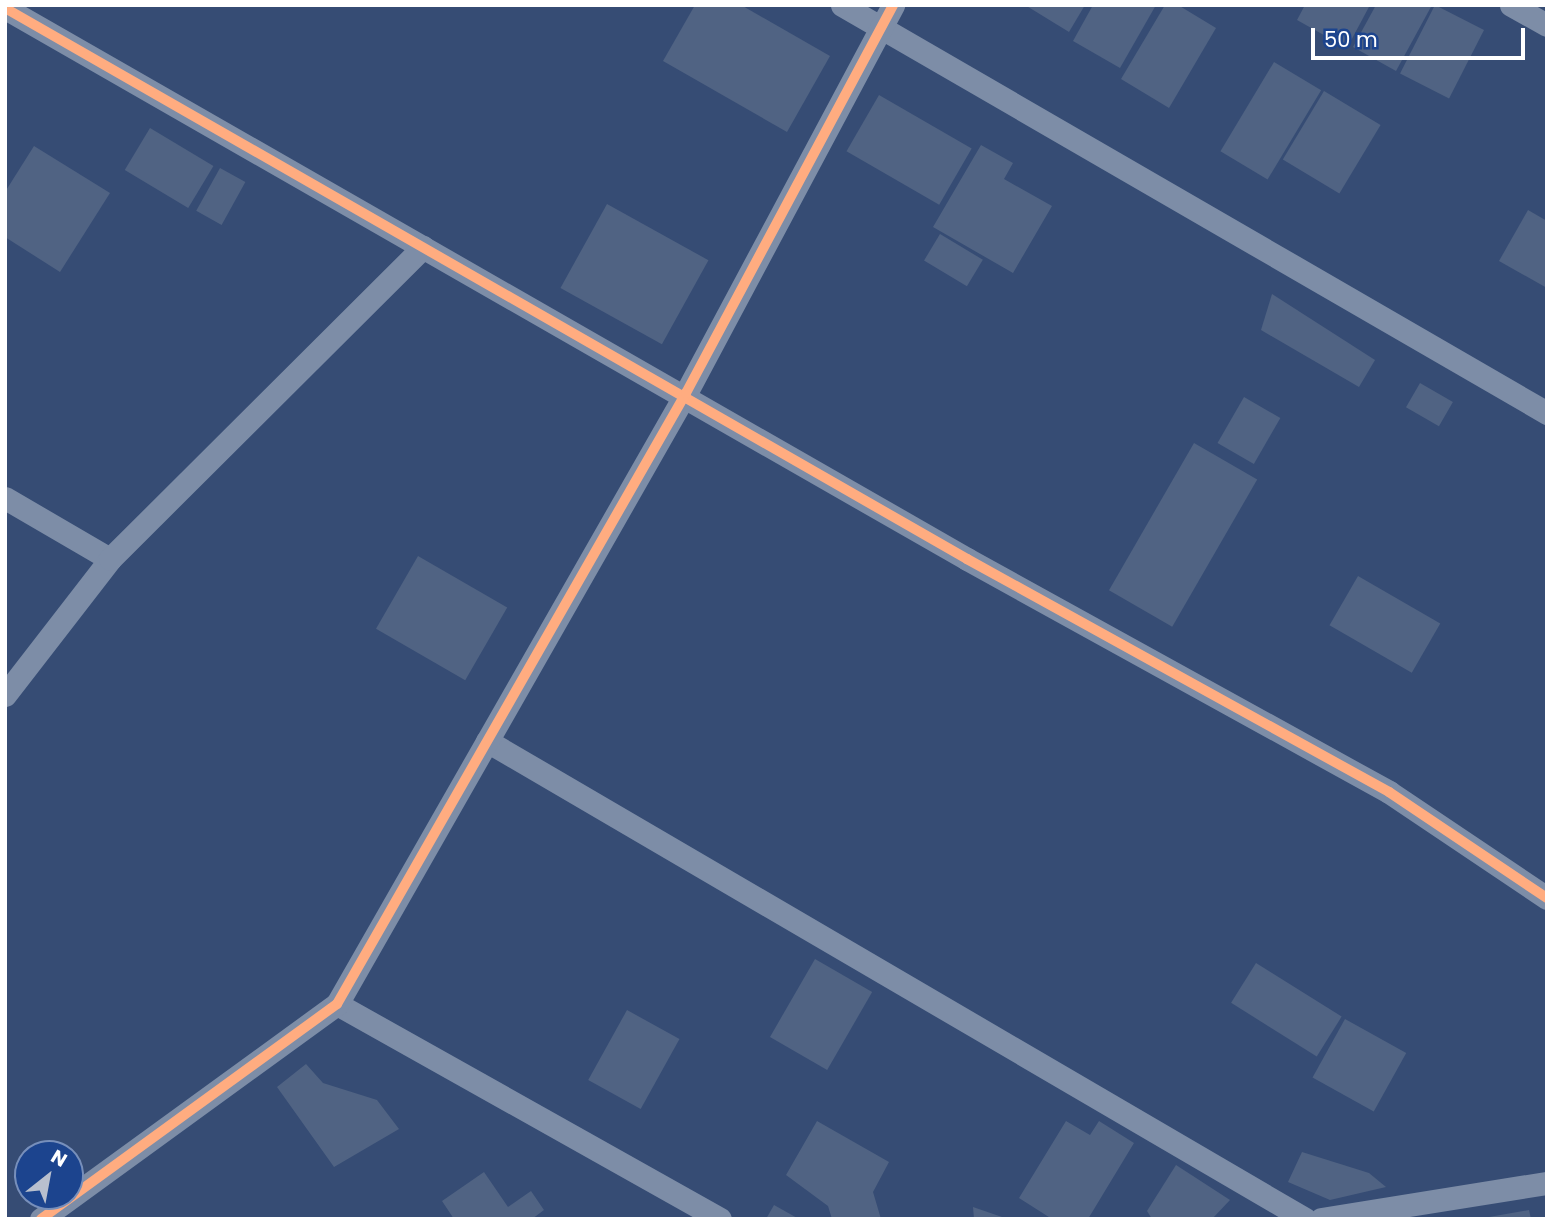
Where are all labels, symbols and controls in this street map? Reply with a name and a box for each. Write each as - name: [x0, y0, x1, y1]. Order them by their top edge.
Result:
- scale bar: [1314, 14, 1528, 58]
- text: 50 m: [1324, 25, 1378, 54]
- north arrow: [14, 1140, 84, 1210]
- text: N: [46, 1143, 72, 1174]

